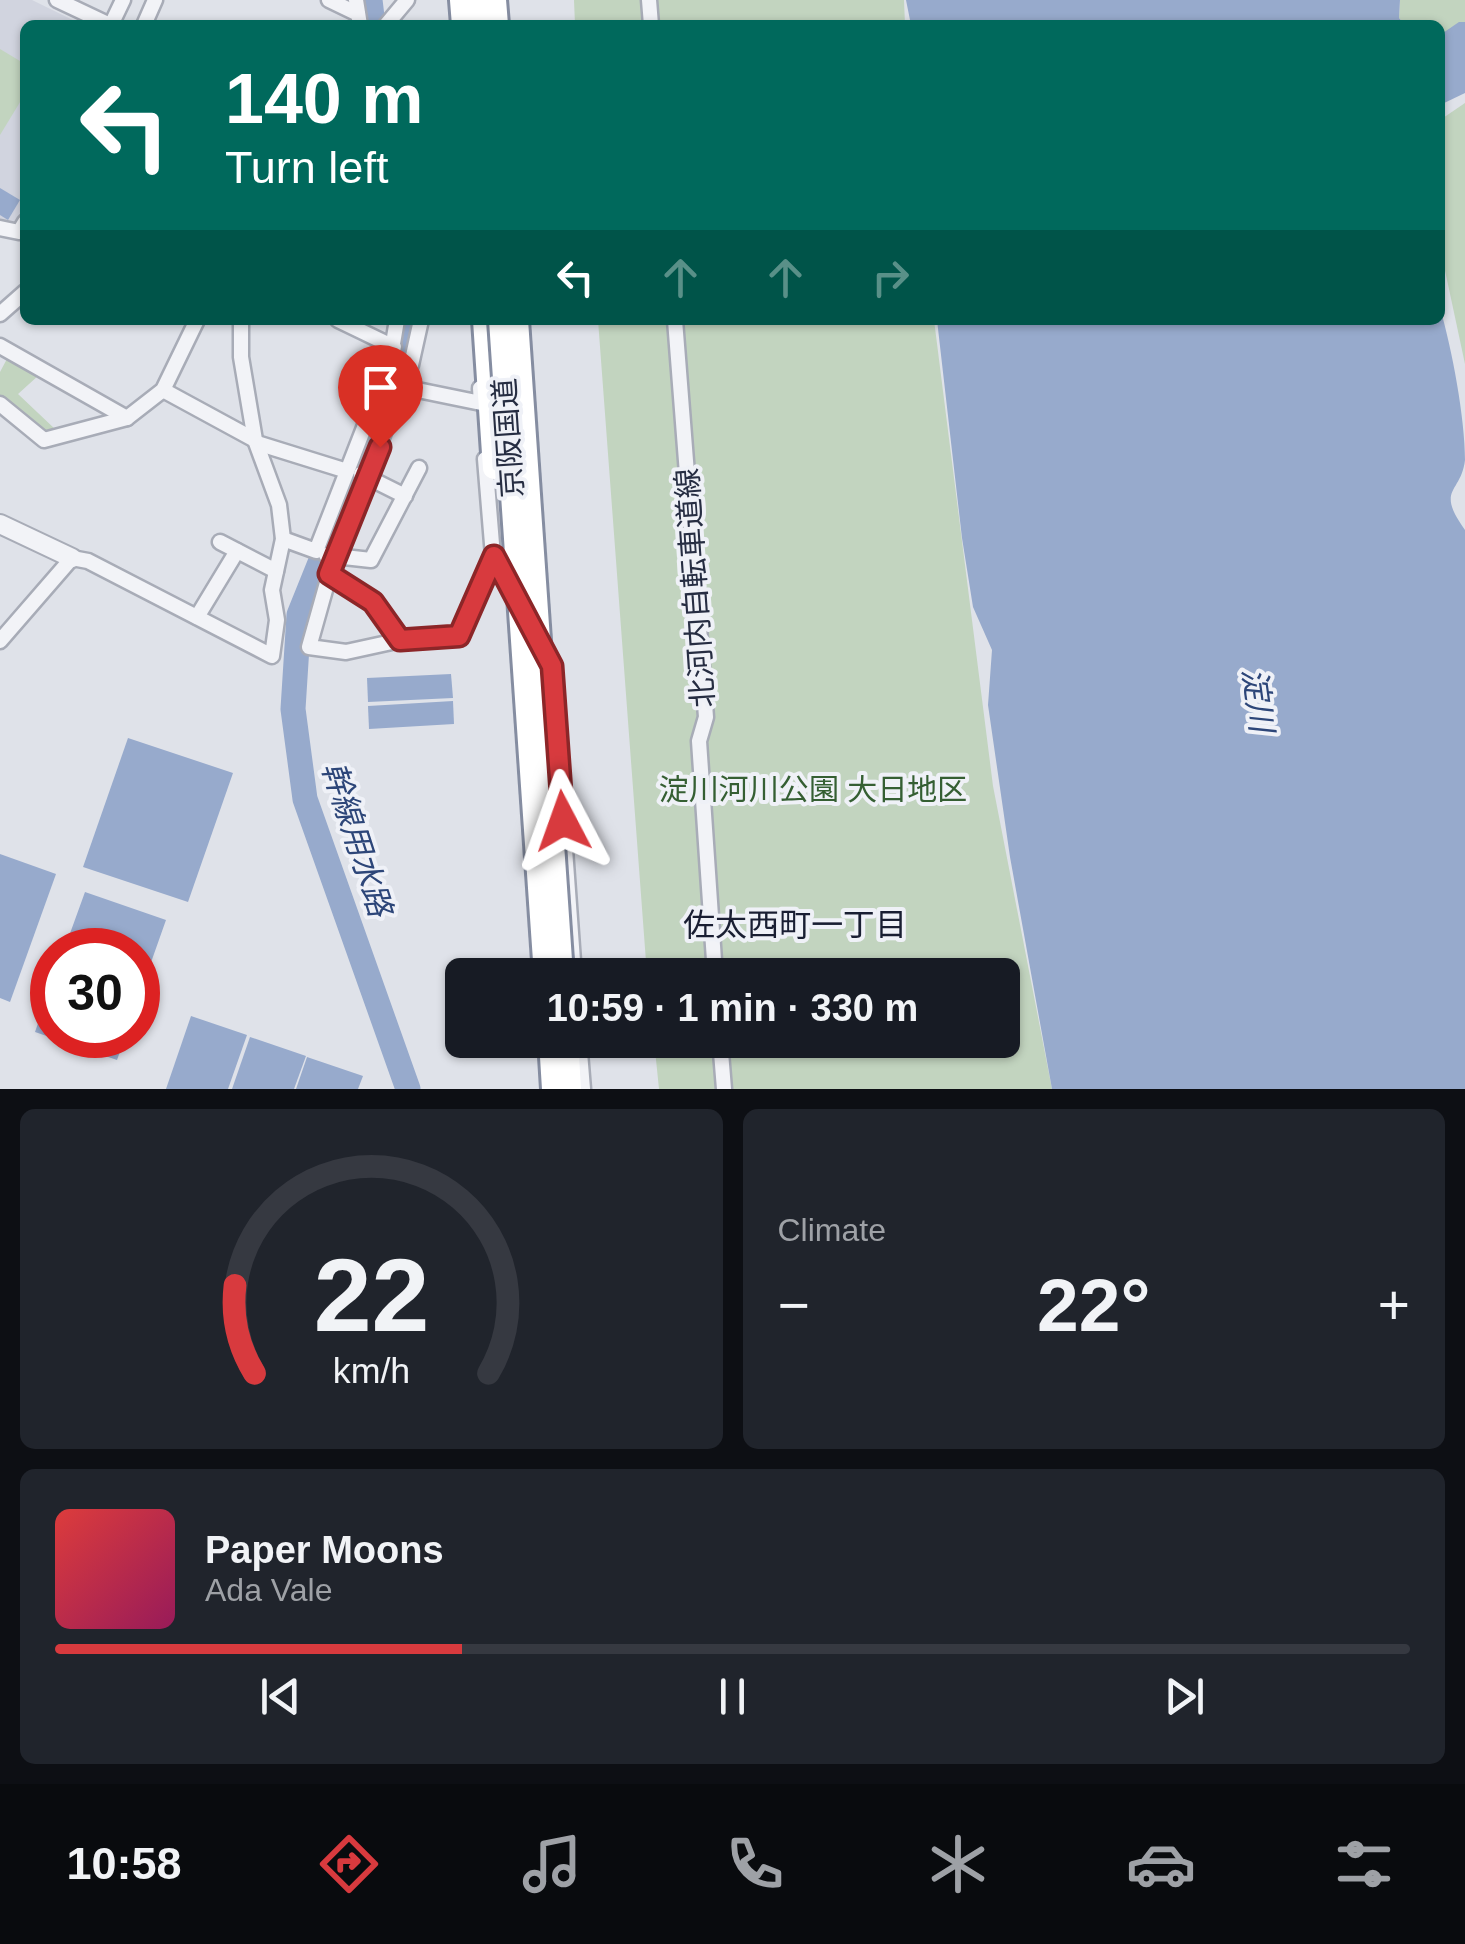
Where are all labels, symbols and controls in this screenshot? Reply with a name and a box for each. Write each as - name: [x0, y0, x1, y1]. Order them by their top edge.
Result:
- icon: left: [60, 60, 190, 190]
- text: 140 m: [225, 60, 423, 138]
- text: Turn left: [225, 142, 388, 193]
- icon: left: [548, 250, 603, 305]
- icon: ahead: [653, 250, 708, 305]
- icon: ahead: [758, 250, 813, 305]
- icon: right: [863, 250, 918, 305]
- pin: [338, 345, 423, 448]
- icon: arrive: [353, 360, 408, 415]
- street label: 京阪国道: [487, 377, 529, 499]
- street label: 北河内自転車道線: [670, 467, 720, 709]
- water label: 淀川: [1236, 666, 1281, 737]
- water label: 幹線用水路: [315, 757, 400, 923]
- position arrow: [511, 769, 615, 873]
- park label: 淀川河川公園 大日地区: [659, 773, 967, 806]
- district label: 佐太西町一丁目: [683, 907, 907, 943]
- speed limit sign: 30: [30, 928, 160, 1058]
- text: 10:59 · 1 min · 330 m: [547, 987, 918, 1029]
- text: Climate: [778, 1212, 886, 1248]
- text: 22: [313, 1237, 429, 1353]
- text: 22°: [1037, 1263, 1150, 1347]
- text: −: [778, 1274, 810, 1336]
- text: +: [1378, 1274, 1410, 1336]
- text: km/h: [333, 1351, 410, 1391]
- text: Paper Moons: [205, 1529, 444, 1571]
- text: Ada Vale: [205, 1572, 333, 1608]
- icon: previous: [253, 1669, 308, 1724]
- icon: pause: [705, 1669, 760, 1724]
- icon: next: [1157, 1669, 1212, 1724]
- icon: directions: [314, 1829, 384, 1899]
- icon: music: [517, 1829, 587, 1899]
- icon: phone: [720, 1829, 790, 1899]
- icon: climate: [923, 1829, 993, 1899]
- icon: car: [1126, 1829, 1196, 1899]
- icon: filters: [1329, 1829, 1399, 1899]
- text: 10:58: [66, 1838, 182, 1889]

